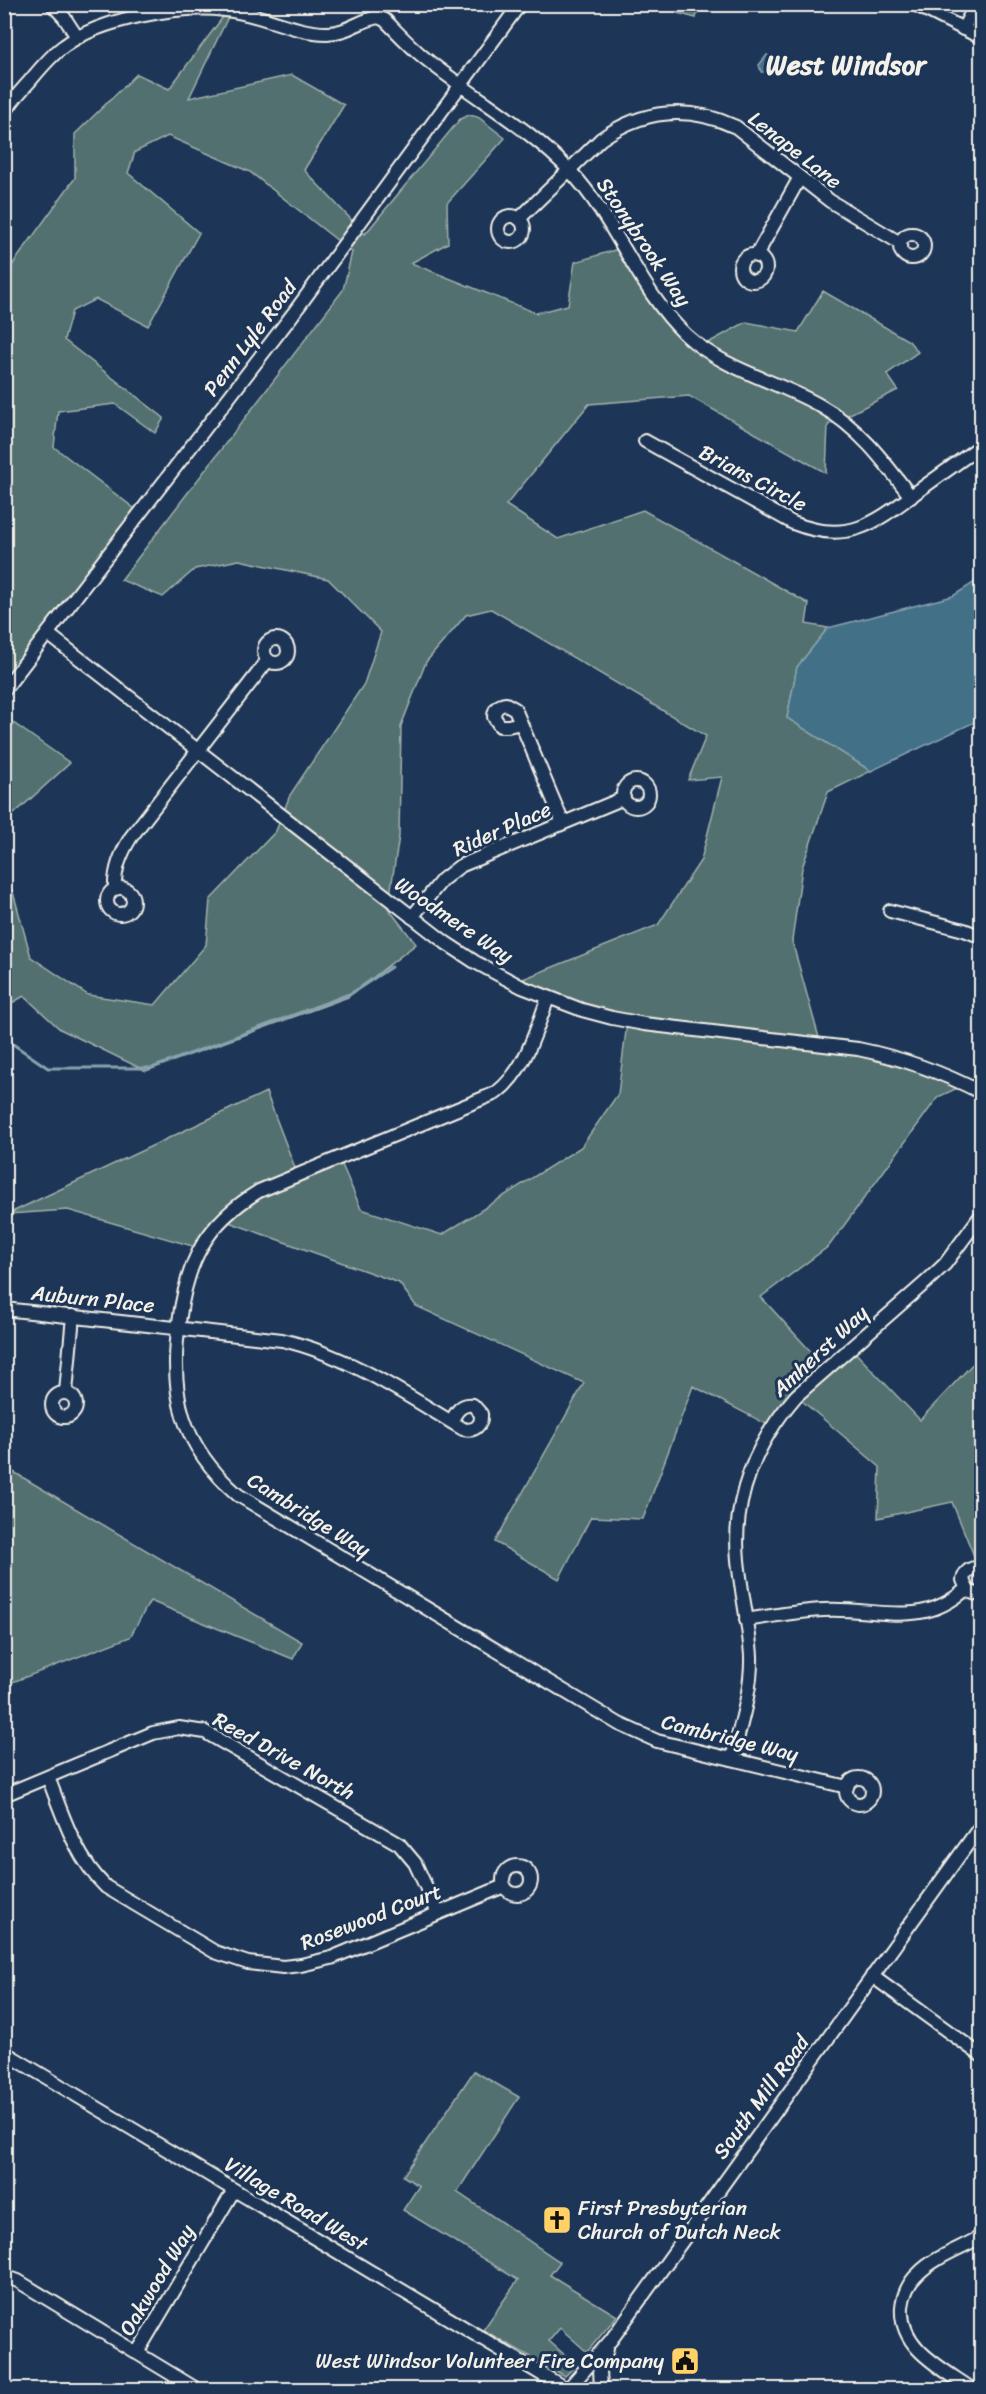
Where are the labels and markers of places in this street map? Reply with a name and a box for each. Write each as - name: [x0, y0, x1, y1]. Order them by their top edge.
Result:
- place label: First Presbyterian Church of Dutch Neck: [578, 2189, 781, 2251]
- church icon: First Presbyterian Church of Dutch Neck: [541, 2204, 573, 2236]
- place label: West Windsor Volunteer Fire Company: [315, 2342, 664, 2380]
- public building icon: West Windsor Volunteer Fire Company: [669, 2345, 701, 2377]

